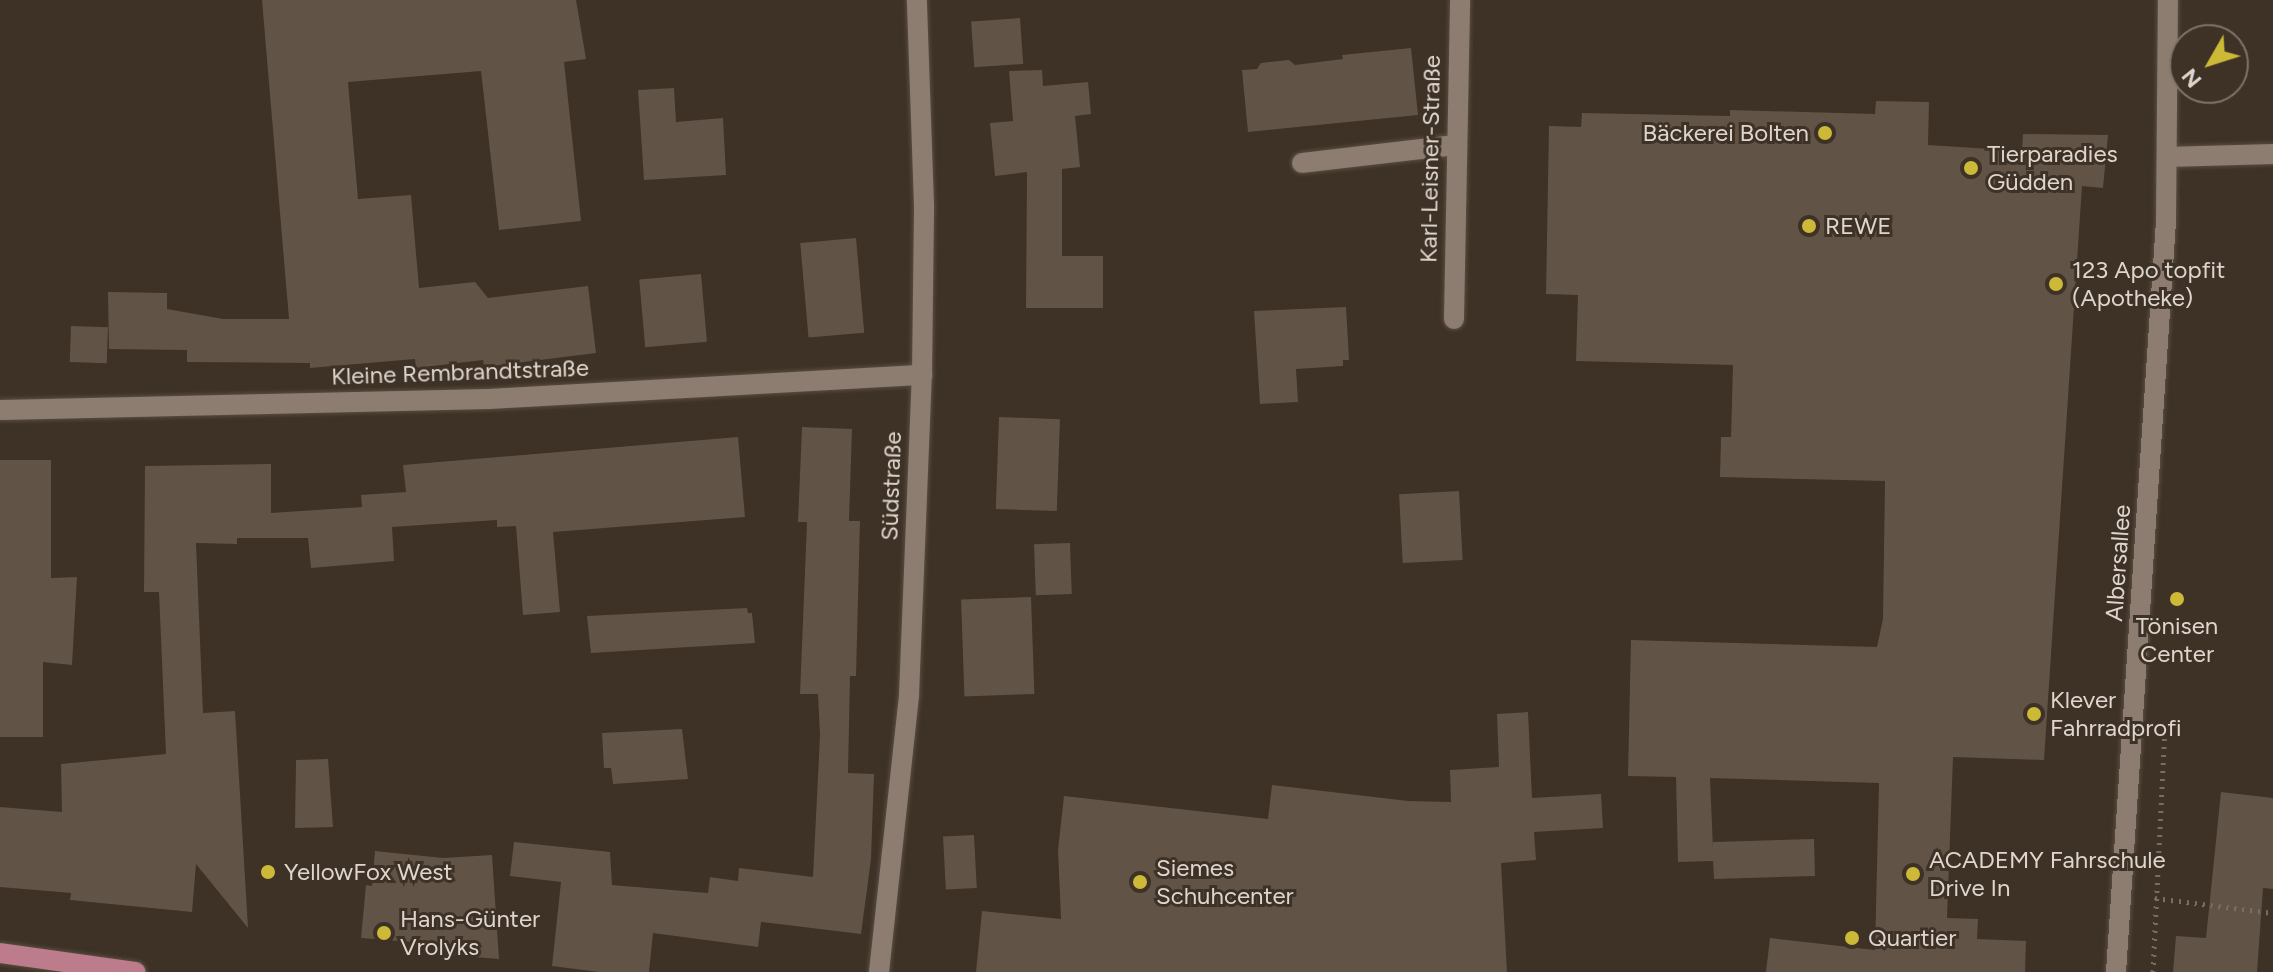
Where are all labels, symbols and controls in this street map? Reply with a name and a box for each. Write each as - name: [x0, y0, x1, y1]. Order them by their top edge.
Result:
- north arrow: [2169, 24, 2249, 104]
- street label: Karl-Leisner-Straße: [1414, 55, 1446, 263]
- text: N: [2176, 63, 2207, 93]
- place label: Bäckerei Bolten: [1643, 119, 1809, 147]
- marker: Bäckerei Bolten: [1816, 124, 1834, 142]
- place label: Tierparadies Güdden: [1987, 140, 2118, 196]
- marker: Tierparadies Güdden: [1962, 159, 1980, 177]
- place label: REWE: [1825, 212, 1891, 240]
- marker: REWE: [1800, 217, 1818, 235]
- place label: 123 Apo topfit (Apotheke): [2072, 256, 2225, 312]
- marker: 123 Apo topfit (Apotheke): [2047, 275, 2065, 293]
- street label: Kleine Rembrandtstraße: [331, 353, 589, 391]
- street label: Südstraße: [875, 431, 907, 541]
- street label: Albersallee: [2100, 504, 2136, 622]
- marker: Tönisen Center: [2168, 590, 2186, 608]
- place label: Tönisen Center: [2136, 612, 2218, 668]
- place label: Klever Fahrradprofi: [2050, 686, 2182, 742]
- marker: Klever Fahrradprofi: [2025, 705, 2043, 723]
- place label: ACADEMY Fahrschule Drive In: [1929, 846, 2166, 902]
- place label: Siemes Schuhcenter: [1156, 854, 1294, 910]
- place label: YellowFox West: [284, 858, 453, 886]
- marker: YellowFox West: [259, 863, 277, 881]
- marker: ACADEMY Fahrschule Drive In: [1904, 865, 1922, 883]
- marker: Siemes Schuhcenter: [1131, 873, 1149, 891]
- place label: Hans-Günter Vrolyks: [400, 905, 540, 961]
- marker: Hans-Günter Vrolyks: [375, 924, 393, 942]
- place label: Quartier: [1868, 924, 1956, 952]
- marker: Quartier: [1843, 929, 1861, 947]

